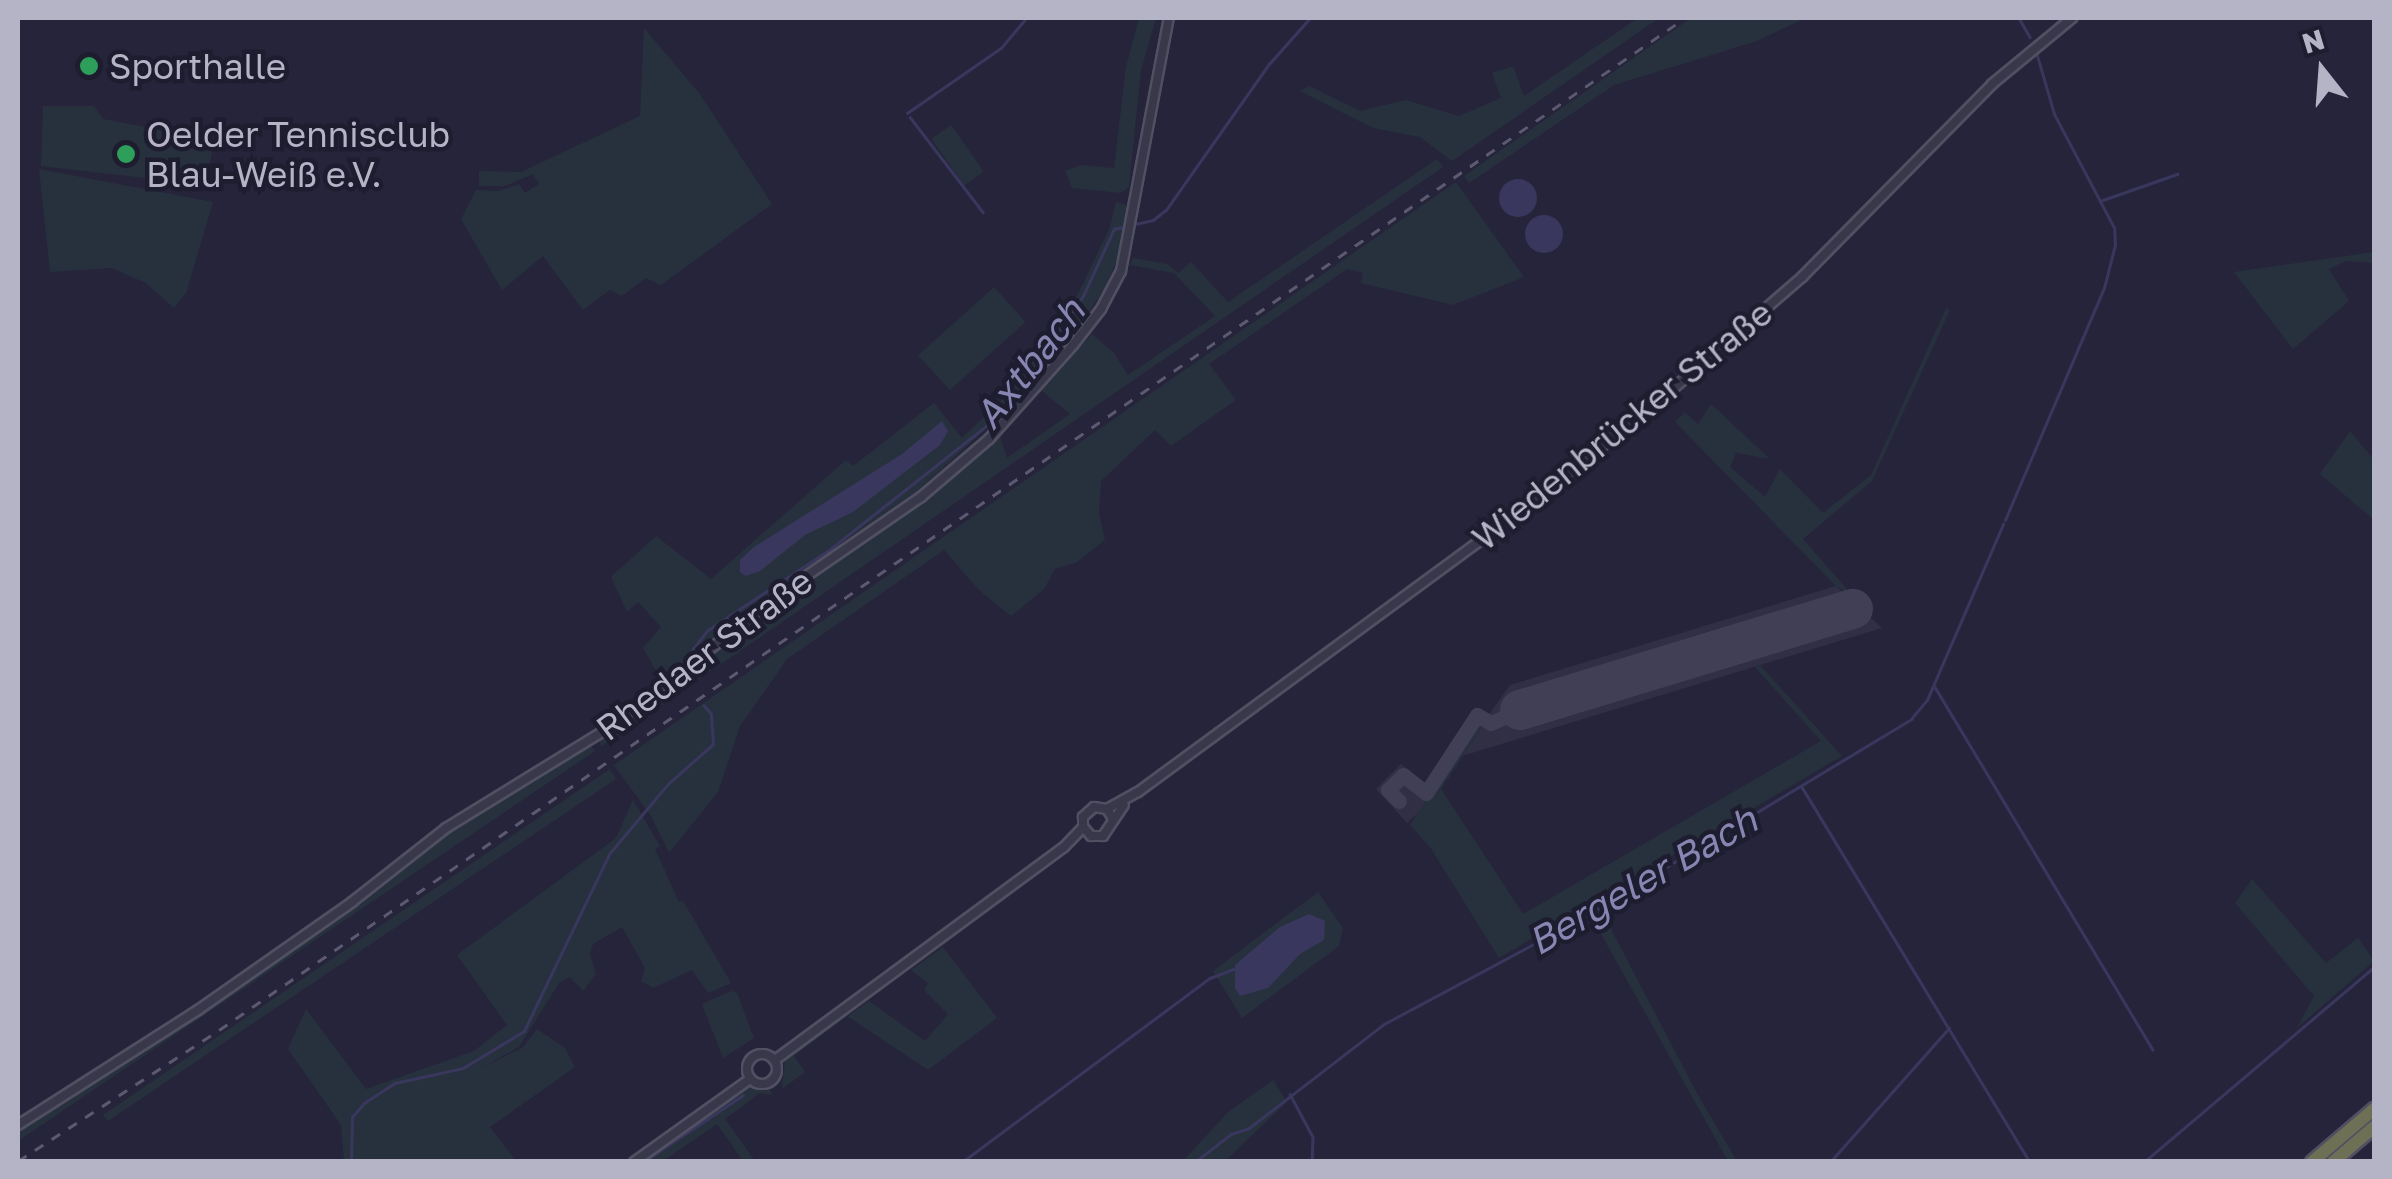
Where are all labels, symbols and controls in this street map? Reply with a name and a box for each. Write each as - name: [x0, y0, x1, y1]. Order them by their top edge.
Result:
- north arrow: [2272, 20, 2372, 120]
- text: N: [2298, 22, 2328, 60]
- place label: Sporthalle: [109, 45, 286, 87]
- marker: Sporthalle: [78, 55, 100, 77]
- place label: Oelder Tennisclub Blau-Weiß e.V.: [146, 113, 450, 195]
- marker: Oelder Tennisclub Blau-Weiß e.V.: [115, 143, 137, 165]
- water label: Axtbach: [964, 289, 1094, 437]
- street label: Wiedenbrücker Straße: [1464, 291, 1780, 559]
- street label: Rhedaer Straße: [588, 559, 820, 749]
- water label: Bergeler Bach: [1520, 796, 1764, 964]

